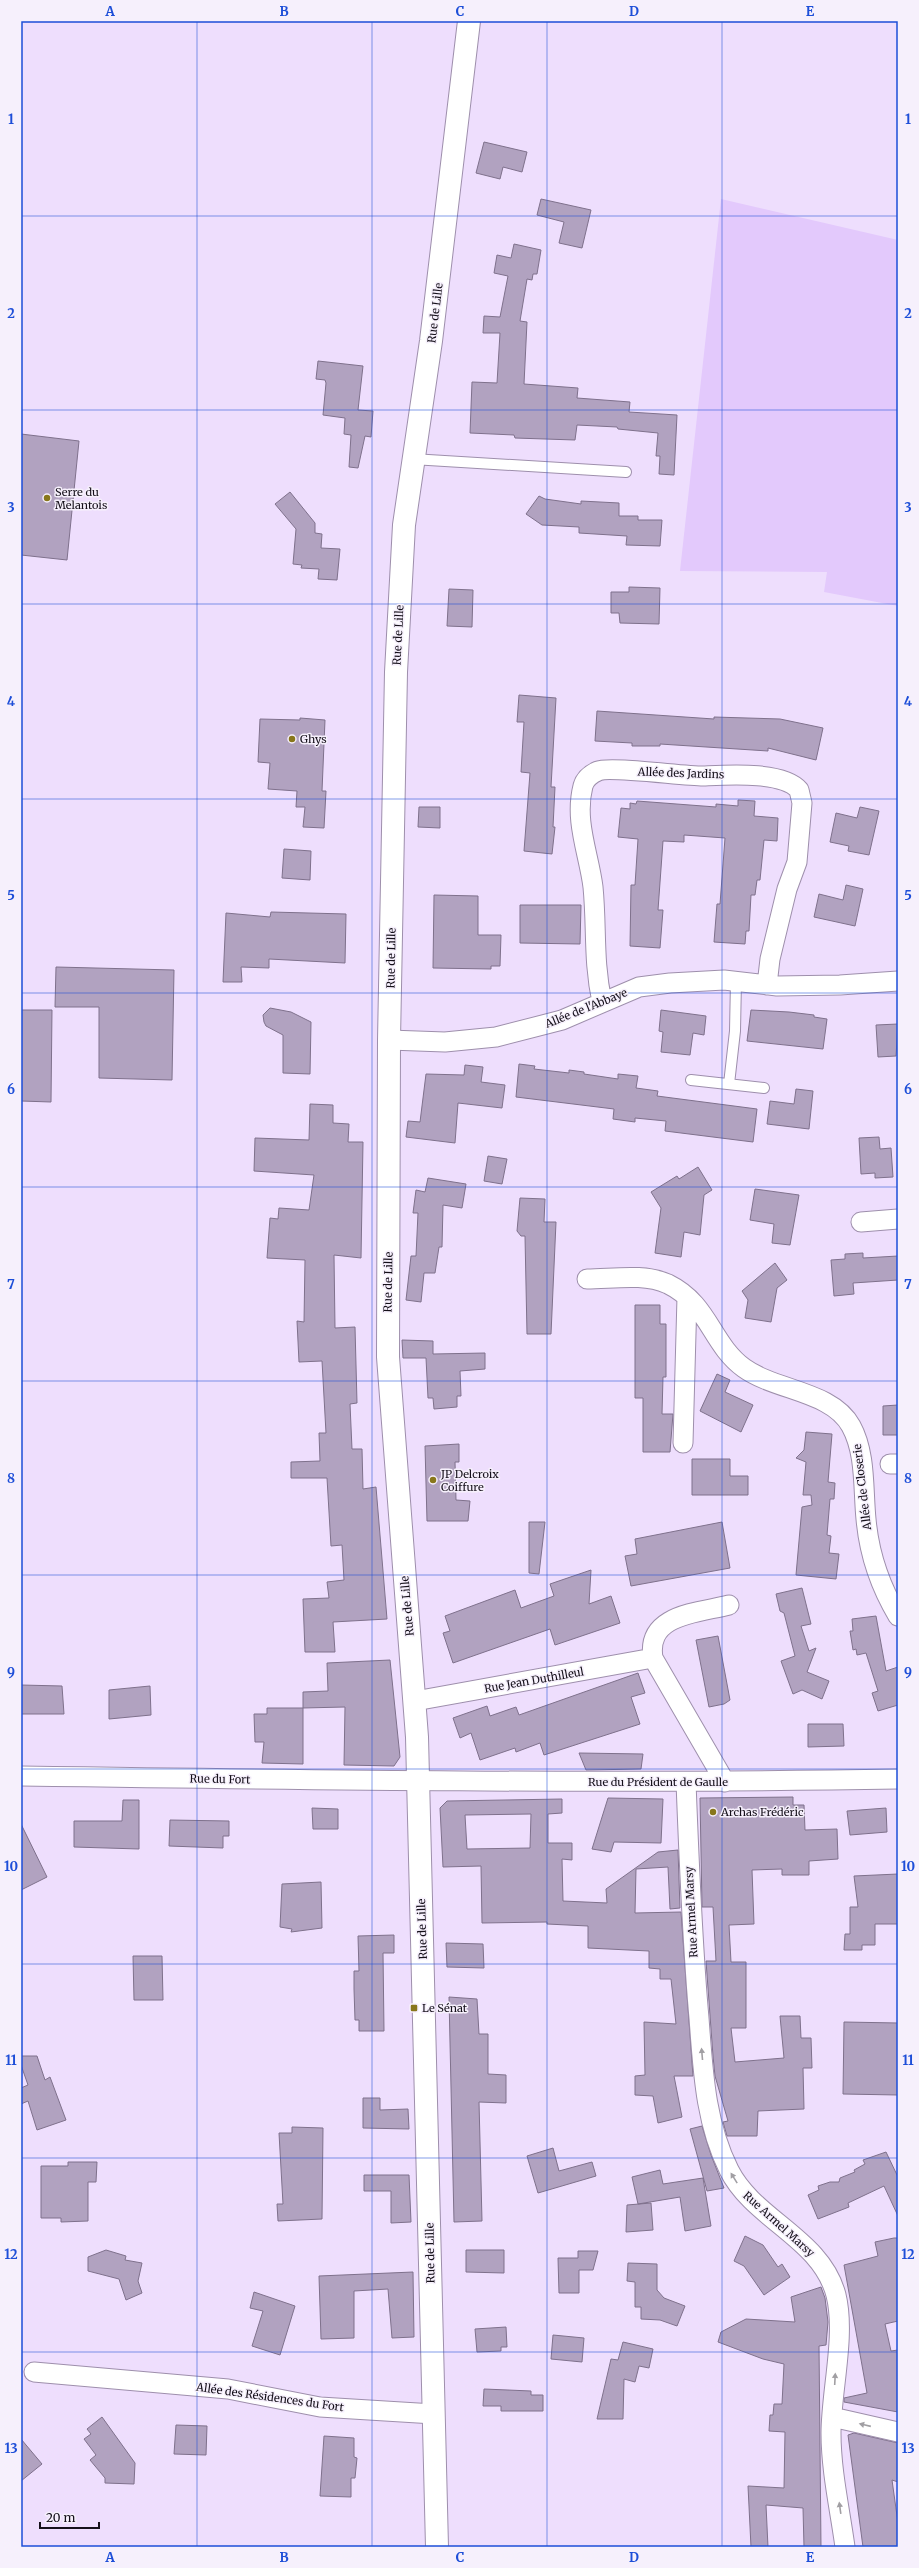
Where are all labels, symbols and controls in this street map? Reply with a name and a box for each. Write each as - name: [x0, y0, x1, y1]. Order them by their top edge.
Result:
- text: A: [104, 3, 115, 20]
- text: B: [279, 3, 289, 20]
- text: C: [456, 3, 465, 20]
- text: D: [629, 3, 639, 20]
- text: E: [806, 3, 815, 20]
- text: 1: [8, 111, 14, 128]
- text: 1: [905, 111, 911, 128]
- street label: Rue de Lille: [424, 282, 446, 344]
- text: 2: [7, 305, 15, 322]
- text: 2: [904, 305, 912, 322]
- place label: Serre du Melantois: [55, 485, 107, 512]
- marker: Serre du Melantois: [42, 493, 52, 503]
- text: 3: [7, 499, 15, 516]
- text: 3: [904, 499, 912, 516]
- street label: Rue de Lille: [389, 604, 407, 666]
- text: 4: [7, 693, 16, 710]
- text: 4: [904, 693, 913, 710]
- place label: Ghys: [300, 732, 327, 746]
- marker: Ghys: [287, 734, 297, 744]
- street label: Allée des Jardins: [636, 764, 725, 782]
- text: 5: [7, 887, 15, 904]
- text: 5: [904, 887, 912, 904]
- street label: Rue de Lille: [383, 927, 399, 988]
- street label: Allée de l'Abbaye: [542, 985, 629, 1031]
- text: 6: [7, 1081, 15, 1098]
- text: 6: [904, 1081, 912, 1098]
- street label: Rue de Lille: [380, 1251, 396, 1312]
- text: 7: [7, 1276, 15, 1293]
- text: 7: [904, 1276, 912, 1293]
- street label: Allée de Closerie: [850, 1443, 874, 1532]
- place label: JP Delcroix Coiffure: [440, 1467, 499, 1494]
- text: 8: [7, 1470, 15, 1487]
- text: 8: [904, 1470, 912, 1487]
- marker: JP Delcroix Coiffure: [428, 1475, 438, 1485]
- street label: Rue de Lille: [397, 1575, 417, 1637]
- text: 9: [7, 1664, 15, 1681]
- street label: Rue Jean Duthilleul: [483, 1664, 586, 1696]
- text: 9: [904, 1664, 912, 1681]
- street label: Rue du Fort: [189, 1771, 251, 1787]
- street label: Rue du Président de Gaulle: [588, 1775, 728, 1789]
- place label: Archas Frédéric: [720, 1805, 804, 1819]
- marker: Archas Frédéric: [708, 1807, 718, 1817]
- text: 10: [4, 1858, 18, 1875]
- text: 10: [901, 1858, 915, 1875]
- street label: Rue Armel Marsy: [682, 1865, 700, 1958]
- street label: Rue de Lille: [414, 1898, 430, 1960]
- place label: Le Sénat: [422, 2001, 468, 2015]
- marker: Le Sénat: [409, 2003, 419, 2013]
- one-way arrow: [698, 2048, 705, 2060]
- text: 11: [5, 2052, 17, 2069]
- text: 11: [902, 2052, 914, 2069]
- one-way arrow: [730, 2172, 737, 2184]
- street label: Rue Armel Marsy: [740, 2188, 818, 2260]
- street label: Rue de Lille: [422, 2222, 438, 2283]
- text: 12: [4, 2246, 18, 2263]
- text: 12: [901, 2246, 915, 2263]
- one-way arrow: [832, 2373, 839, 2385]
- street label: Allée des Résidences du Fort: [194, 2380, 345, 2414]
- one-way arrow: [859, 2421, 871, 2427]
- text: 13: [4, 2440, 18, 2457]
- text: 13: [901, 2440, 915, 2457]
- one-way arrow: [836, 2502, 843, 2514]
- scale bar: [40, 2504, 99, 2530]
- text: 20 m: [46, 2510, 75, 2525]
- text: A: [104, 2549, 115, 2566]
- text: B: [279, 2549, 289, 2566]
- text: C: [456, 2549, 465, 2566]
- text: D: [629, 2549, 639, 2566]
- text: E: [806, 2549, 815, 2566]

